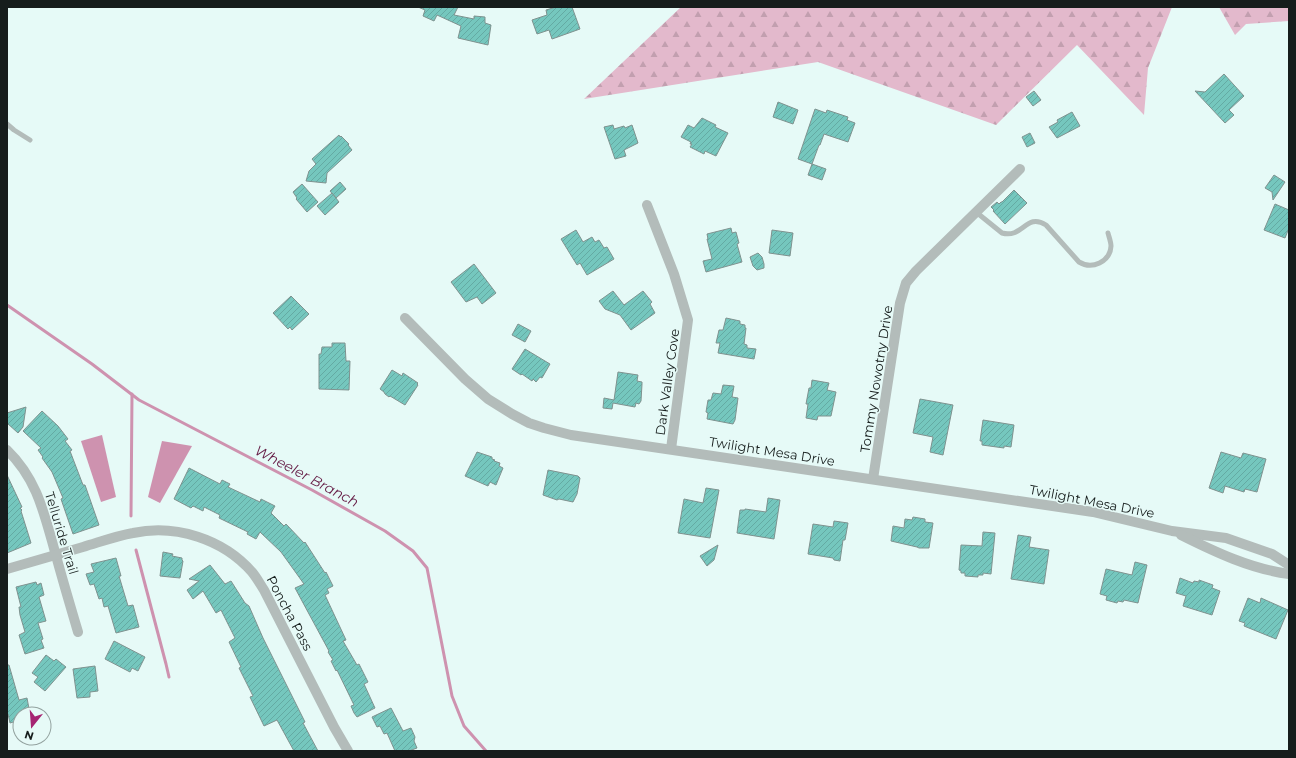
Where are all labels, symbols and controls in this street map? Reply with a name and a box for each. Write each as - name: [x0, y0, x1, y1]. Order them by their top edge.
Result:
- street label: Tommy Nowotny Drive: [856, 304, 896, 454]
- street label: Dark Valley Cove: [652, 328, 682, 436]
- street label: Twilight Mesa Drive: [708, 433, 836, 469]
- water label: Wheeler Branch: [252, 441, 362, 511]
- street label: Twilight Mesa Drive: [1028, 481, 1156, 521]
- street label: Telluride Trail: [42, 490, 82, 576]
- street label: Poncha Pass: [264, 573, 316, 653]
- north arrow: [12, 706, 52, 746]
- text: N: [23, 728, 35, 744]

